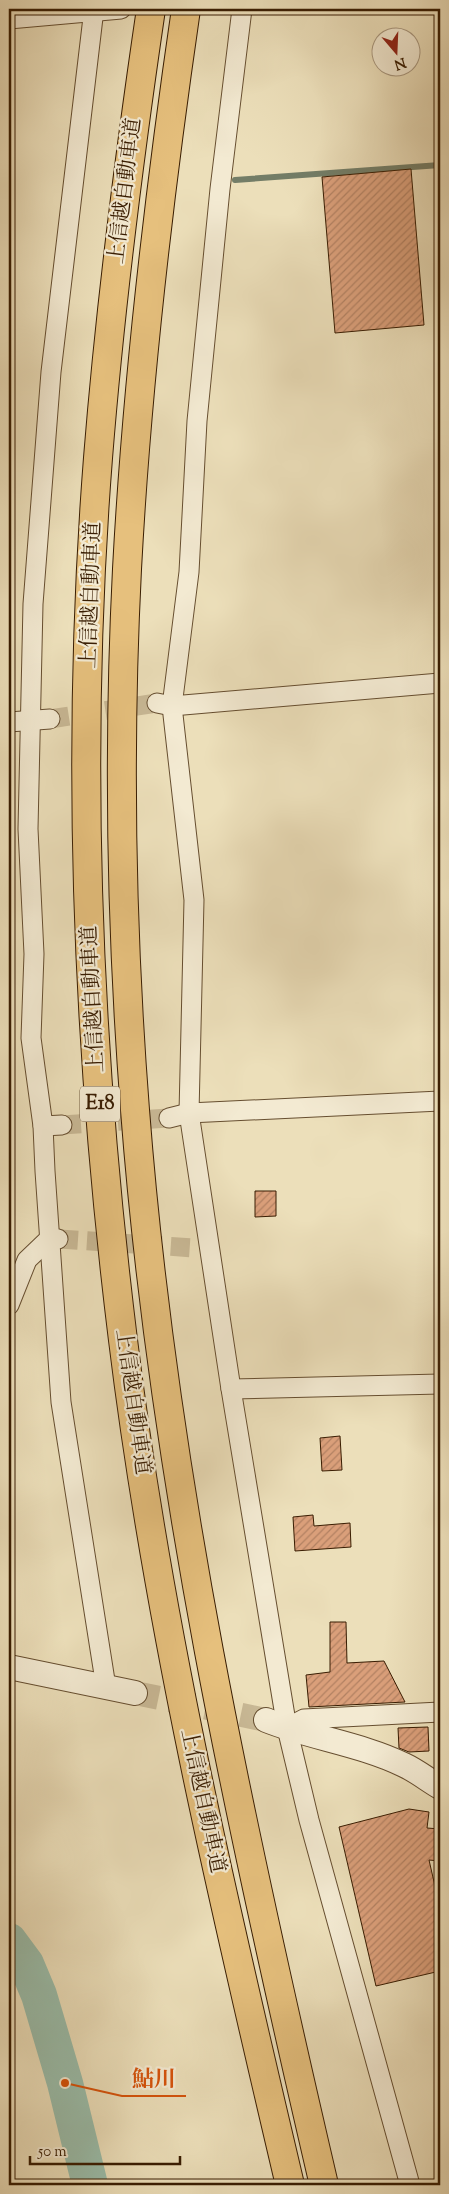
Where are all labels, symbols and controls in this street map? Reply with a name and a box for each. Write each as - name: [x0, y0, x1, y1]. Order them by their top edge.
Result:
- north arrow: [372, 28, 422, 78]
- text: N: [391, 51, 408, 74]
- street label: 上信越自動車道: [102, 116, 150, 266]
- street label: 上信越自動車道: [74, 521, 110, 669]
- street label: 上信越自動車道: [75, 925, 113, 1073]
- road number: E18: [80, 1086, 120, 1122]
- street label: 上信越自動車道: [107, 1327, 157, 1477]
- street label: 上信越自動車道: [172, 1726, 232, 1876]
- callout: 鮎川: [122, 2059, 186, 2096]
- text: 鮎川: [132, 2065, 176, 2097]
- scale bar: [30, 2134, 180, 2166]
- text: 50 m: [37, 2142, 67, 2163]

